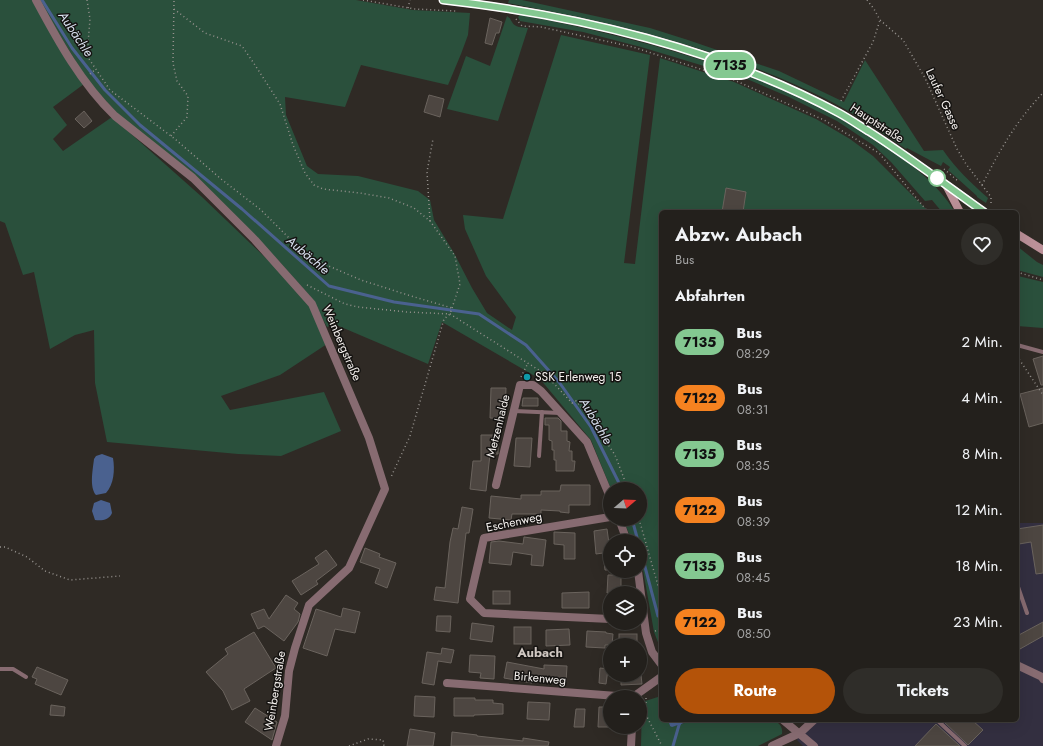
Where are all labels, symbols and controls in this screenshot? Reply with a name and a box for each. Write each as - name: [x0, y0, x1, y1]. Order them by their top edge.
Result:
- water label: Aubächle: [53, 7, 98, 61]
- line badge: 7135: [702, 52, 758, 78]
- text: 7135: [713, 55, 747, 75]
- street label: Laufer Gasse: [921, 65, 965, 133]
- street label: Hauptstraße: [847, 99, 907, 147]
- unlabelled marker: [928, 169, 946, 187]
- text: Abzw. Aubach: [675, 221, 802, 248]
- button: heart: [961, 223, 1003, 265]
- water label: Aubächle: [282, 231, 334, 279]
- text: Bus: [675, 250, 694, 269]
- text: Abfahrten: [675, 285, 745, 307]
- street label: Weinbergstraße: [318, 302, 366, 384]
- text: Bus: [736, 322, 762, 344]
- text: 2 Min.: [962, 331, 1003, 353]
- text: 7135: [683, 332, 716, 352]
- text: 08:29: [736, 344, 770, 363]
- place label: SSK Erlenweg 15: [535, 368, 621, 386]
- marker: SSK Erlenweg 15: [522, 372, 532, 382]
- text: Bus: [737, 378, 762, 400]
- text: 4 Min.: [961, 387, 1003, 409]
- text: 7122: [683, 388, 717, 408]
- street label: Metzenhalde: [481, 393, 515, 459]
- water label: Aubächle: [574, 393, 618, 448]
- text: 08:31: [737, 400, 769, 419]
- text: Bus: [736, 434, 762, 456]
- text: 8 Min.: [962, 443, 1003, 465]
- text: 7135: [683, 444, 716, 464]
- text: 08:35: [736, 456, 770, 475]
- north arrow: [603, 482, 647, 526]
- map controls: [603, 482, 647, 734]
- text: Bus: [737, 490, 762, 512]
- text: 12 Min.: [955, 499, 1003, 521]
- text: 7122: [683, 500, 717, 520]
- street label: Eschenweg: [484, 507, 544, 537]
- text: 08:39: [737, 512, 770, 531]
- button: locate: [603, 534, 647, 578]
- text: Bus: [736, 546, 762, 568]
- text: 18 Min.: [955, 555, 1003, 577]
- text: 7135: [683, 556, 716, 576]
- text: 08:45: [736, 568, 770, 587]
- button: layers: [603, 586, 647, 630]
- text: Bus: [737, 602, 762, 624]
- text: 23 Min.: [953, 611, 1003, 633]
- text: 7122: [683, 612, 717, 632]
- text: 08:50: [737, 624, 771, 643]
- button: +: [603, 638, 647, 682]
- district label: Aubach: [516, 643, 563, 662]
- street label: Weinbergstraße: [260, 650, 290, 732]
- street label: Birkenweg: [513, 667, 567, 689]
- button: Route: [675, 668, 835, 714]
- button: Tickets: [843, 668, 1003, 714]
- button: −: [603, 690, 647, 734]

